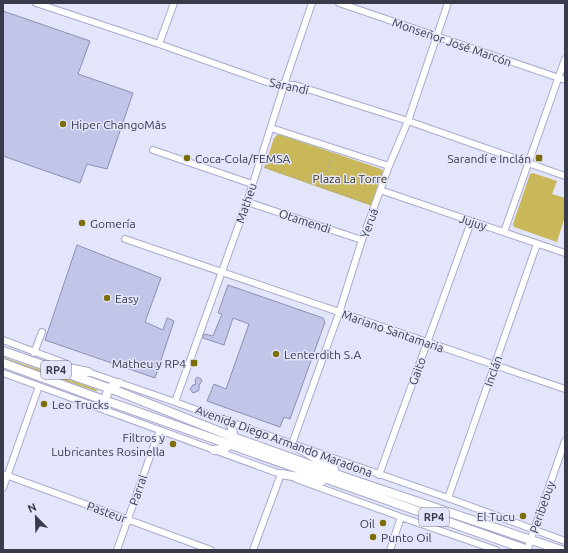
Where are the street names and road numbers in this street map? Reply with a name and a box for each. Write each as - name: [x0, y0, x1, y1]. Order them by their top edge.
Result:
- street label: Monseñor José Marcón: [391, 15, 513, 69]
- street label: Sarandí: [268, 75, 311, 97]
- street label: Matheu: [233, 181, 259, 225]
- street label: Otamendi: [277, 206, 333, 236]
- street label: Yeruá: [358, 206, 380, 240]
- street label: Jujuy: [458, 211, 489, 233]
- street label: Mariano Santamaria: [340, 307, 446, 355]
- street label: Inclán: [482, 354, 504, 388]
- street label: Gaito: [406, 355, 428, 387]
- road number: RP4: [41, 361, 71, 379]
- street label: Avenida Diego Armando Maradona: [194, 403, 374, 479]
- street label: Parral: [127, 473, 149, 507]
- street label: Peribebuy: [527, 479, 557, 535]
- street label: Pasteur: [85, 499, 129, 525]
- road number: RP4: [419, 508, 449, 526]

